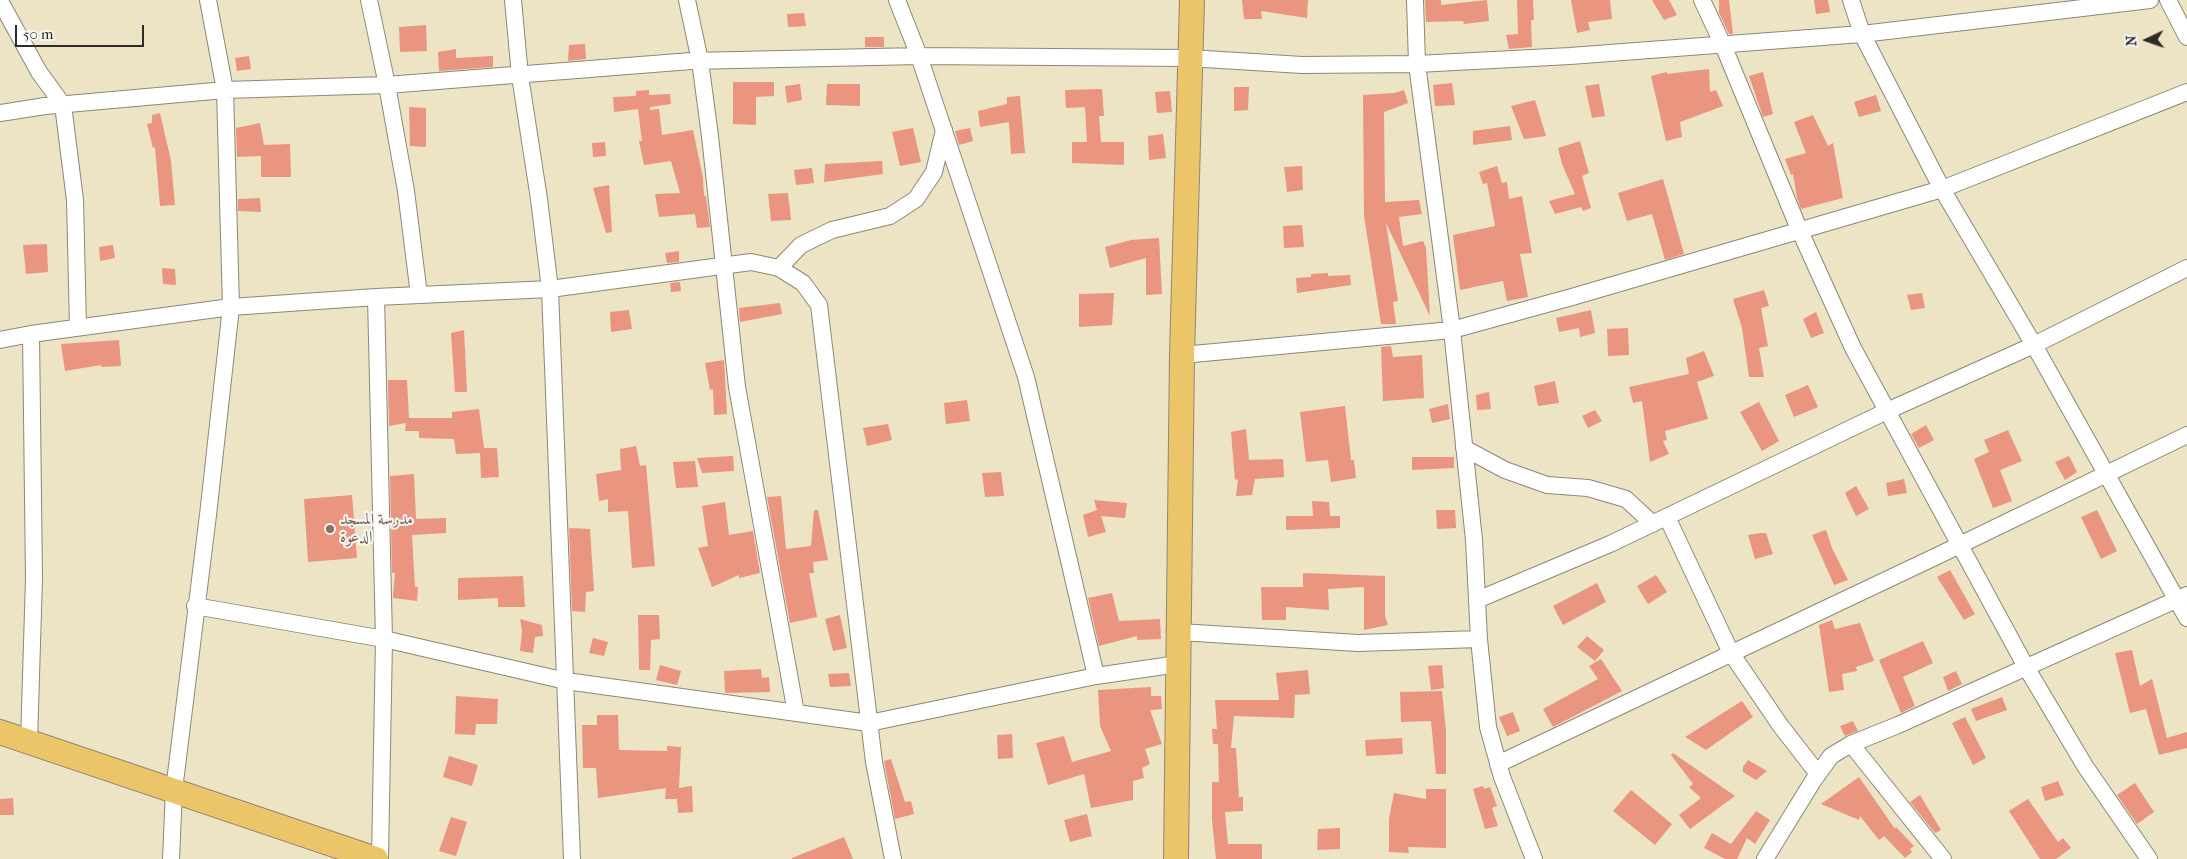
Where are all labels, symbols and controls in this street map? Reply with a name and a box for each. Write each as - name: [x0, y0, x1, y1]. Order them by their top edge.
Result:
- scale bar: [18, 15, 146, 47]
- north arrow: [2122, 15, 2172, 65]
- text: 50 m: [23, 25, 53, 43]
- text: N: [2123, 35, 2140, 47]
- place label: مدرسة المسجد الدعوة: [340, 510, 413, 548]
- marker: مدرسة المسجد الدعوة: [324, 523, 336, 535]

